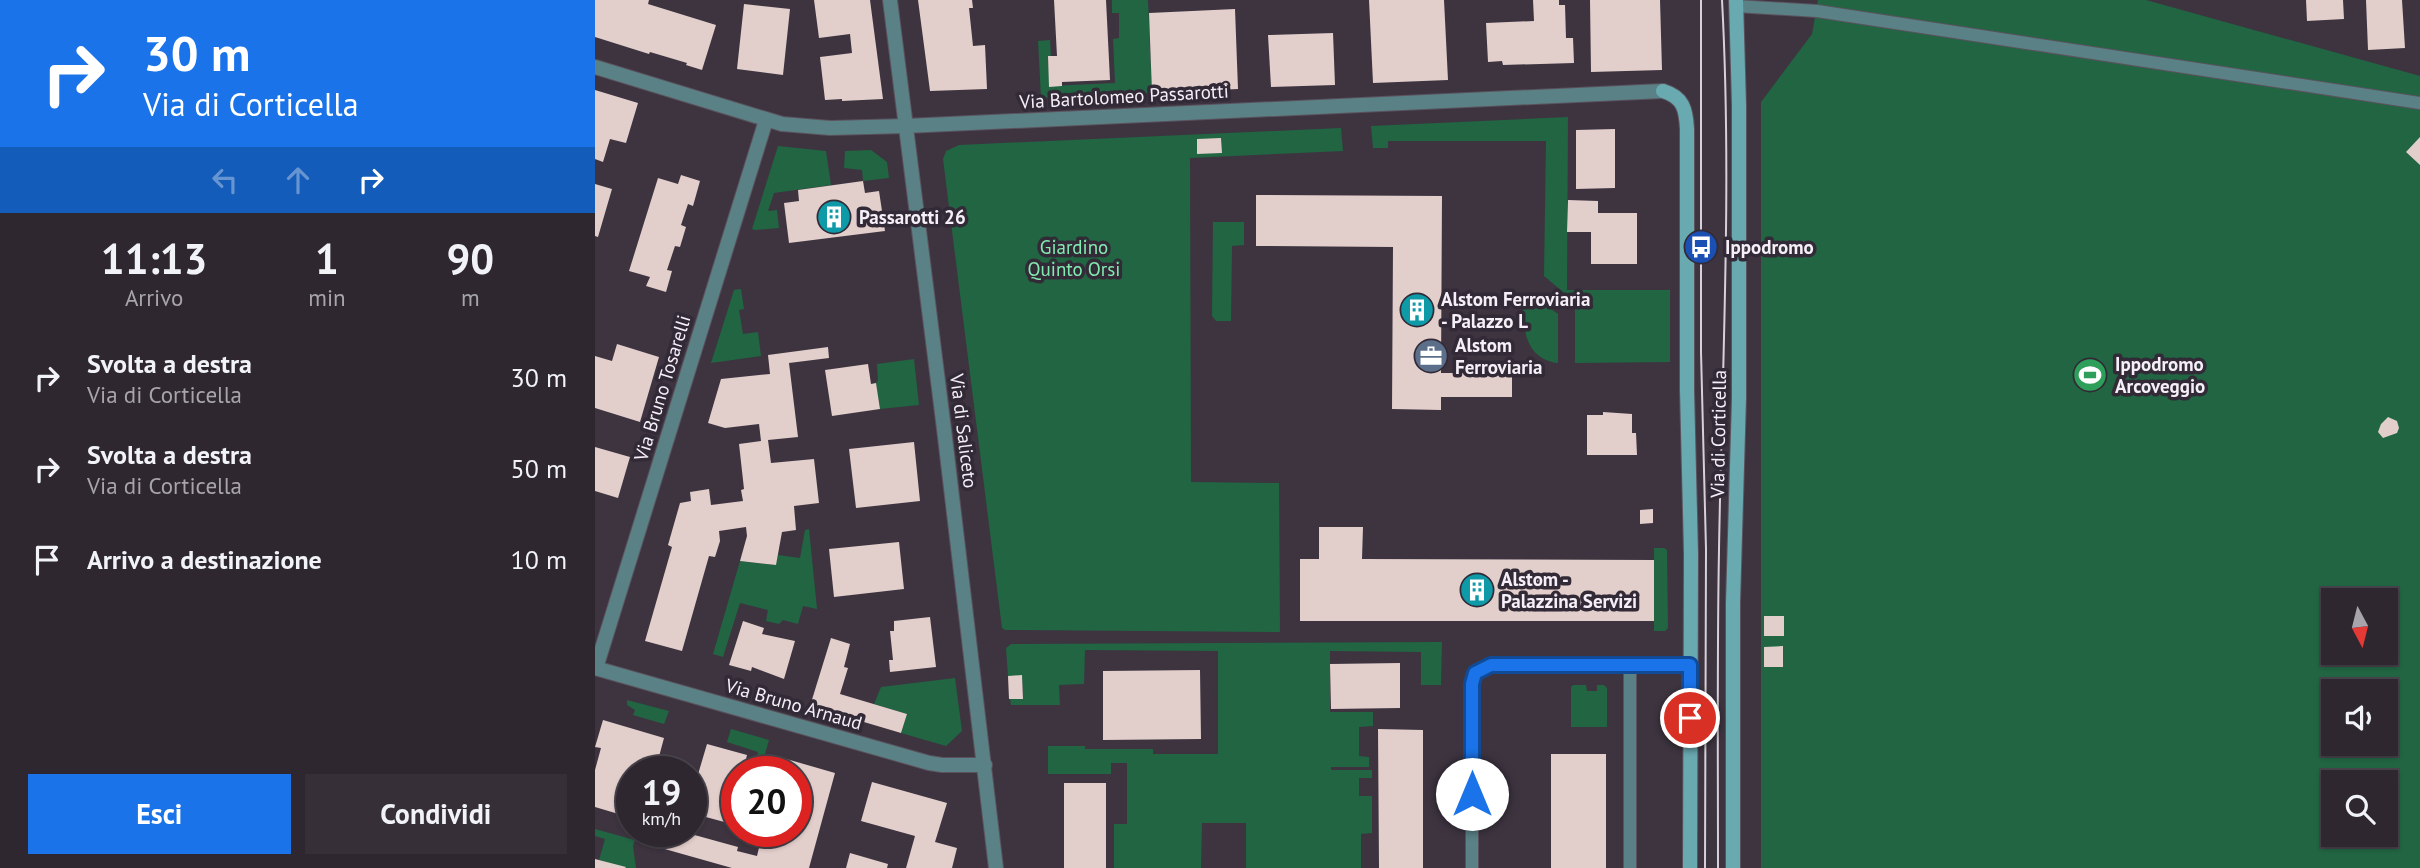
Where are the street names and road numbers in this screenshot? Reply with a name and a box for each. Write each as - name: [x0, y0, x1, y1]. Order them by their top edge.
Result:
- street label: Via Bartolomeo Passarotti: [1018, 79, 1229, 114]
- street label: Via Bruno Tosarelli: [628, 312, 696, 465]
- street label: Via di Corticella: [1705, 370, 1731, 499]
- street label: Via di Saliceto: [945, 371, 983, 490]
- street label: Via Bruno Arnaud: [722, 673, 865, 735]

